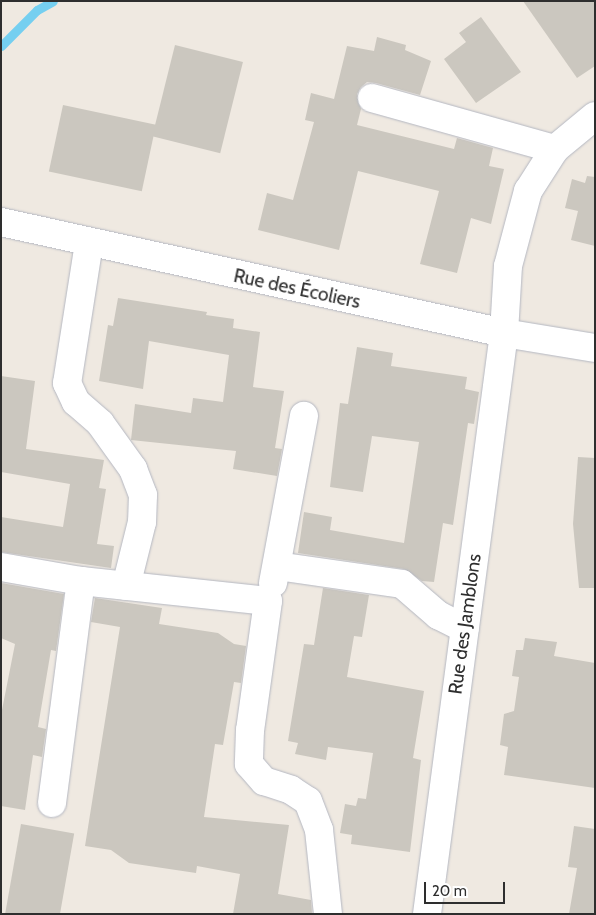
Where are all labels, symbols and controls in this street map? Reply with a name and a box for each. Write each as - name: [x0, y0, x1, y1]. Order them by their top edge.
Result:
- street label: Rue des Écoliers: [232, 264, 362, 314]
- street label: Rue des Jamblons: [444, 552, 486, 696]
- scale bar: [426, 872, 507, 904]
- text: 20 m: [432, 882, 467, 900]

